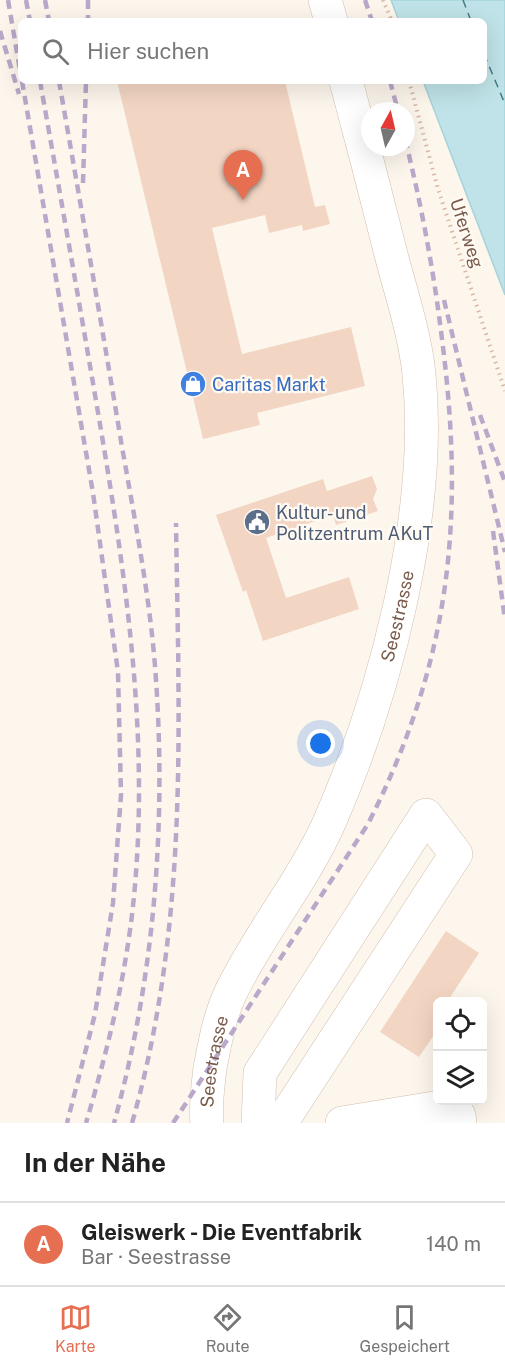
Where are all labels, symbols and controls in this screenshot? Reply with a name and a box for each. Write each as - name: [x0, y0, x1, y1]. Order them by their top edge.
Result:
- search box: [18, 18, 487, 84]
- icon: search: [39, 35, 72, 68]
- text: Hier suchen: [87, 38, 209, 64]
- north arrow: [361, 102, 415, 156]
- pin: A: [224, 150, 262, 200]
- street label: Uferweg: [446, 195, 488, 271]
- shop icon: Caritas Markt: [178, 369, 208, 399]
- place label: Caritas Markt: [212, 374, 326, 395]
- place label: Kultur- und Politzentrum AKuT: [276, 502, 434, 544]
- public building icon: Kultur- und Politzentrum AKuT: [242, 507, 272, 537]
- street label: Seestrasse: [376, 568, 417, 664]
- your location: [306, 729, 335, 758]
- map controls: [433, 997, 487, 1105]
- button: locate: [433, 997, 487, 1051]
- street label: Seestrasse: [196, 1013, 232, 1108]
- button: layers: [433, 1051, 487, 1105]
- text: In der Nähe: [24, 1147, 166, 1178]
- text: Gleiswerk - Die Eventfabrik: [81, 1219, 362, 1245]
- text: A: [36, 1232, 51, 1256]
- text: 140 m: [426, 1232, 481, 1256]
- text: Bar · Seestrasse: [81, 1245, 231, 1269]
- tab: Karte: [55, 1301, 96, 1356]
- tab: Route: [206, 1301, 250, 1356]
- tab: Gespeichert: [360, 1301, 450, 1356]

